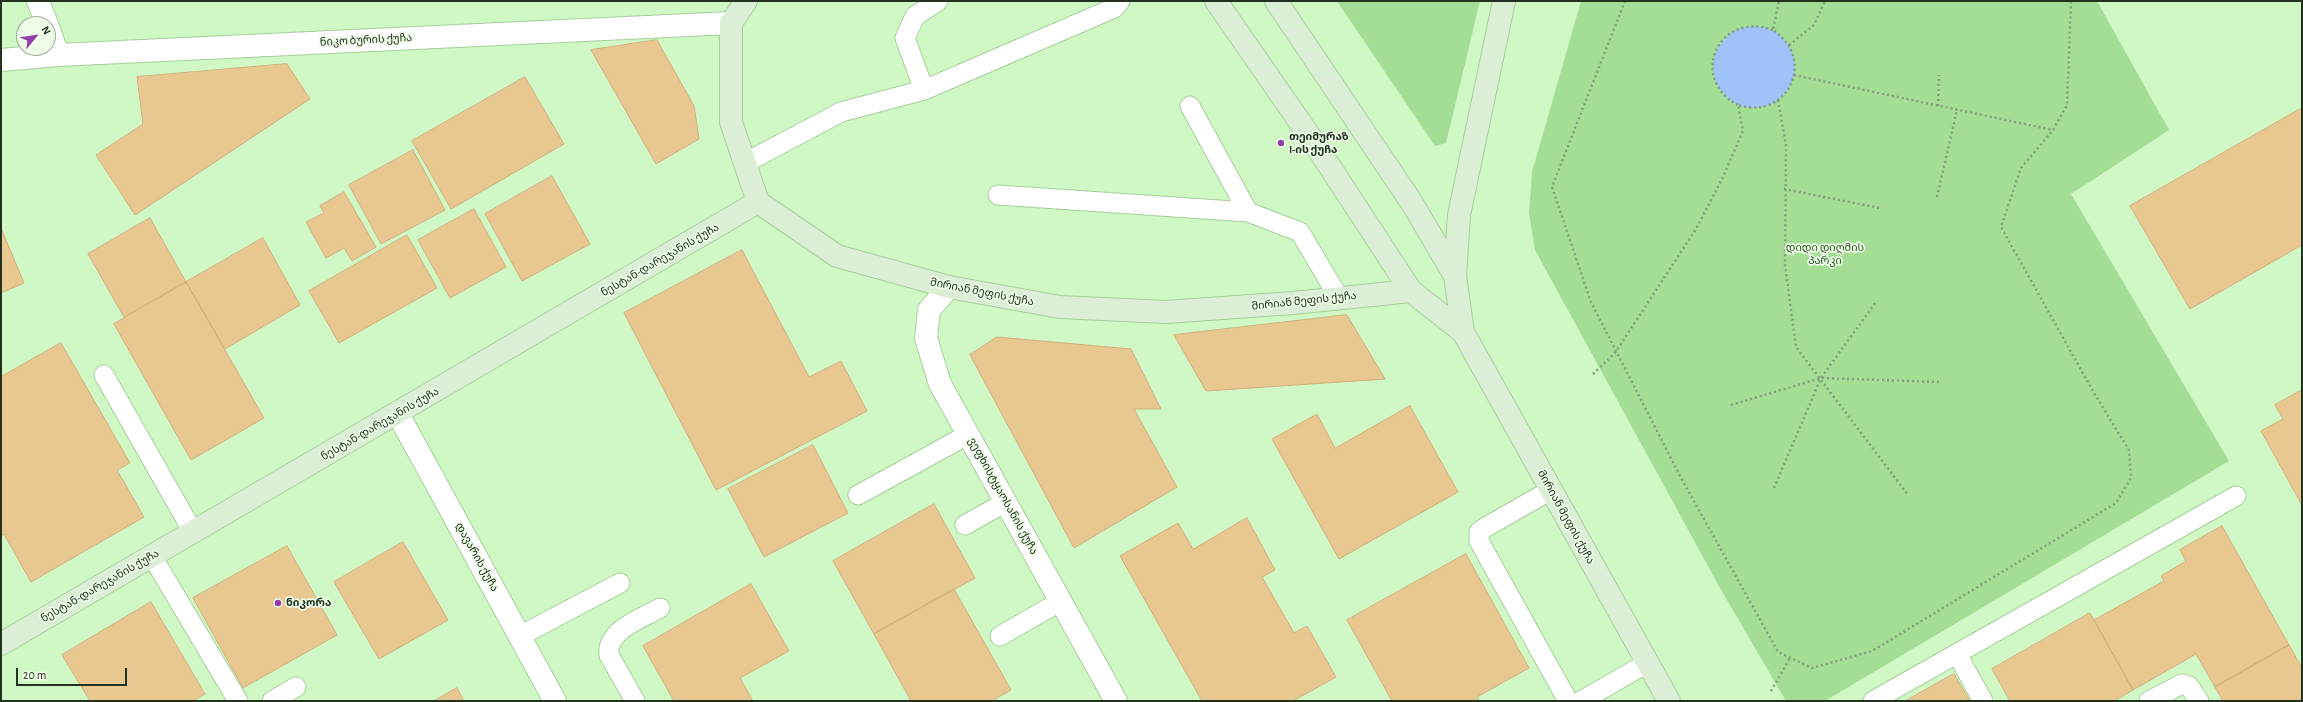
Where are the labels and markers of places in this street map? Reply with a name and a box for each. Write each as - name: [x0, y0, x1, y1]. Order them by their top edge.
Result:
- place label: თეიმურაზ I-ის ქუჩა: [1289, 130, 1349, 156]
- marker: თეიმურაზ I-ის ქუჩა: [1276, 138, 1286, 148]
- place label: ნიკორა: [286, 596, 331, 610]
- marker: ნიკორა: [273, 598, 283, 608]

